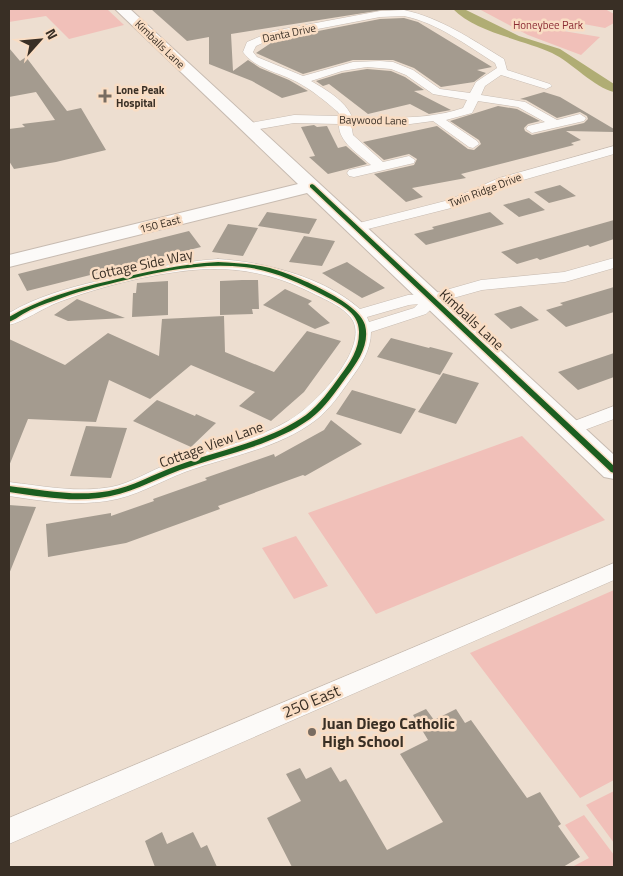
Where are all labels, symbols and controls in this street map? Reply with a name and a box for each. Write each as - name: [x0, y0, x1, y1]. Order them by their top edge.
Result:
- north arrow: [15, 15, 65, 65]
- street label: Kimballs Lane: [131, 16, 189, 72]
- park label: Honeybee Park: [513, 17, 584, 33]
- street label: Danta Drive: [261, 19, 318, 46]
- text: N: [40, 25, 64, 43]
- place label: Lone Peak Hospital: [116, 82, 165, 111]
- marker: Lone Peak Hospital: [98, 89, 112, 103]
- street label: Baywood Lane: [339, 111, 408, 129]
- street label: Twin Ridge Drive: [446, 169, 524, 211]
- street label: 150 East: [138, 211, 182, 237]
- street label: Cottage Side Way: [89, 243, 195, 285]
- street label: Kimballs Lane: [435, 284, 509, 354]
- street label: Cottage View Lane: [156, 415, 266, 473]
- street label: 250 East: [279, 678, 344, 724]
- place label: Juan Diego Catholic High School: [322, 711, 455, 753]
- marker: Juan Diego Catholic High School: [306, 726, 318, 738]

